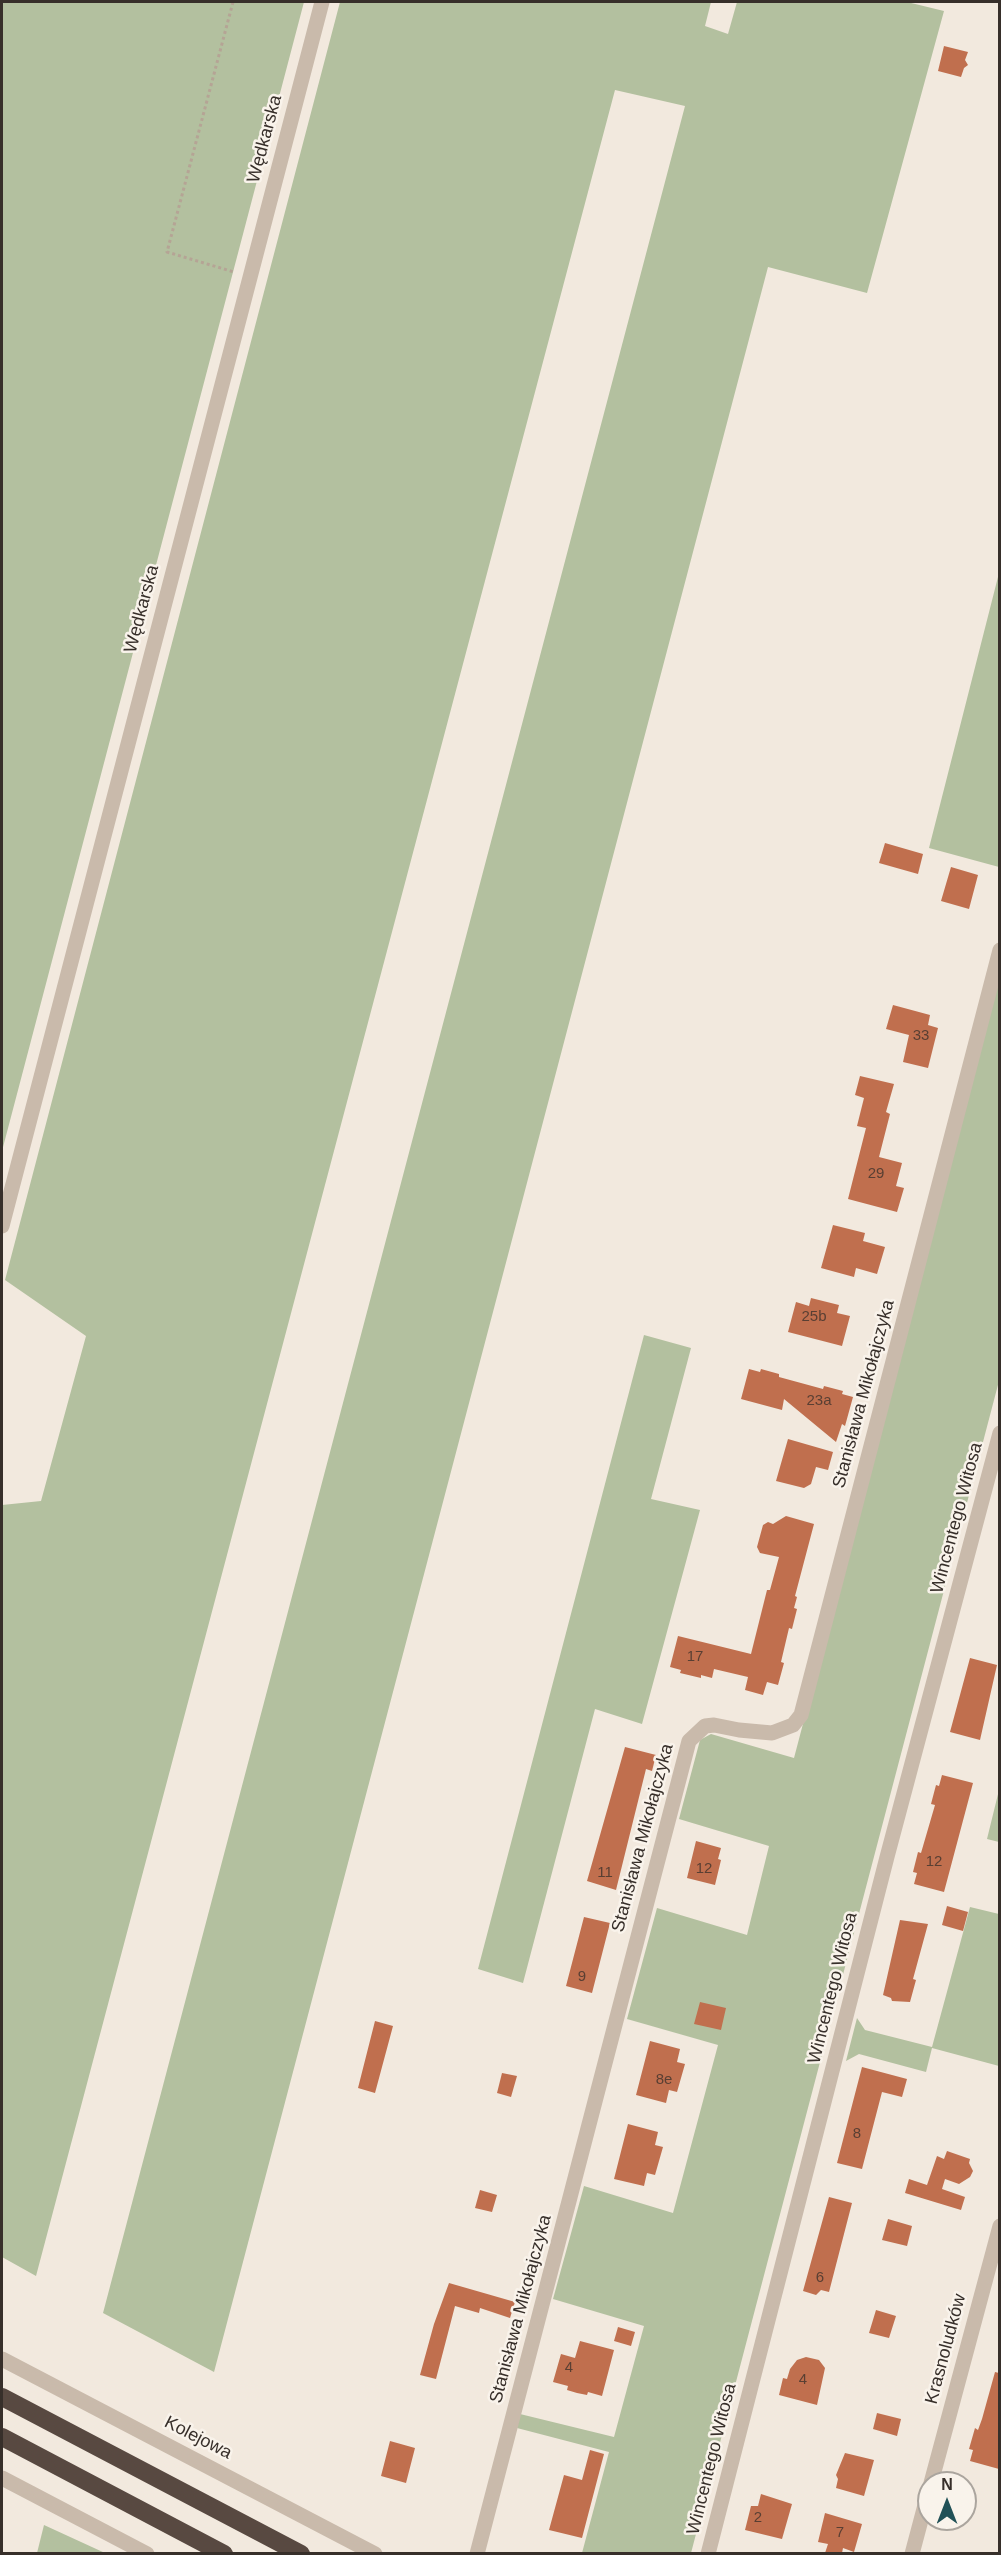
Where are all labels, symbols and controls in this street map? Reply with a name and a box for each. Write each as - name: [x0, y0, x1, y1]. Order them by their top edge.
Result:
- street label: Wędkarska: [243, 93, 287, 185]
- street label: Wędkarska: [120, 563, 164, 655]
- house number: 33: [913, 1027, 929, 1045]
- house number: 29: [868, 1165, 884, 1183]
- street label: Stanisława Mikołajczyka: [828, 1297, 900, 1491]
- house number: 25b: [801, 1308, 827, 1326]
- house number: 23a: [806, 1392, 832, 1410]
- street label: Wincentego Witosa: [927, 1440, 987, 1596]
- house number: 17: [687, 1648, 703, 1666]
- street label: Stanisława Mikołajczyka: [607, 1741, 679, 1935]
- house number: 12: [926, 1853, 942, 1871]
- house number: 12: [696, 1860, 712, 1878]
- house number: 11: [597, 1864, 613, 1882]
- street label: Wincentego Witosa: [804, 1910, 862, 2066]
- house number: 9: [578, 1968, 586, 1986]
- house number: 8e: [656, 2071, 672, 2089]
- house number: 8: [853, 2125, 861, 2143]
- street label: Stanisława Mikołajczyka: [485, 2212, 557, 2406]
- house number: 6: [816, 2269, 824, 2287]
- street label: Krasnoludków: [921, 2292, 971, 2406]
- house number: 4: [565, 2359, 573, 2377]
- house number: 4: [799, 2371, 807, 2389]
- street label: Wincentego Witosa: [683, 2381, 741, 2537]
- street label: Kolejowa: [161, 2412, 235, 2464]
- north arrow: [917, 2471, 977, 2531]
- text: N: [941, 2476, 953, 2493]
- house number: 2: [754, 2509, 762, 2527]
- house number: 7: [836, 2524, 844, 2542]

